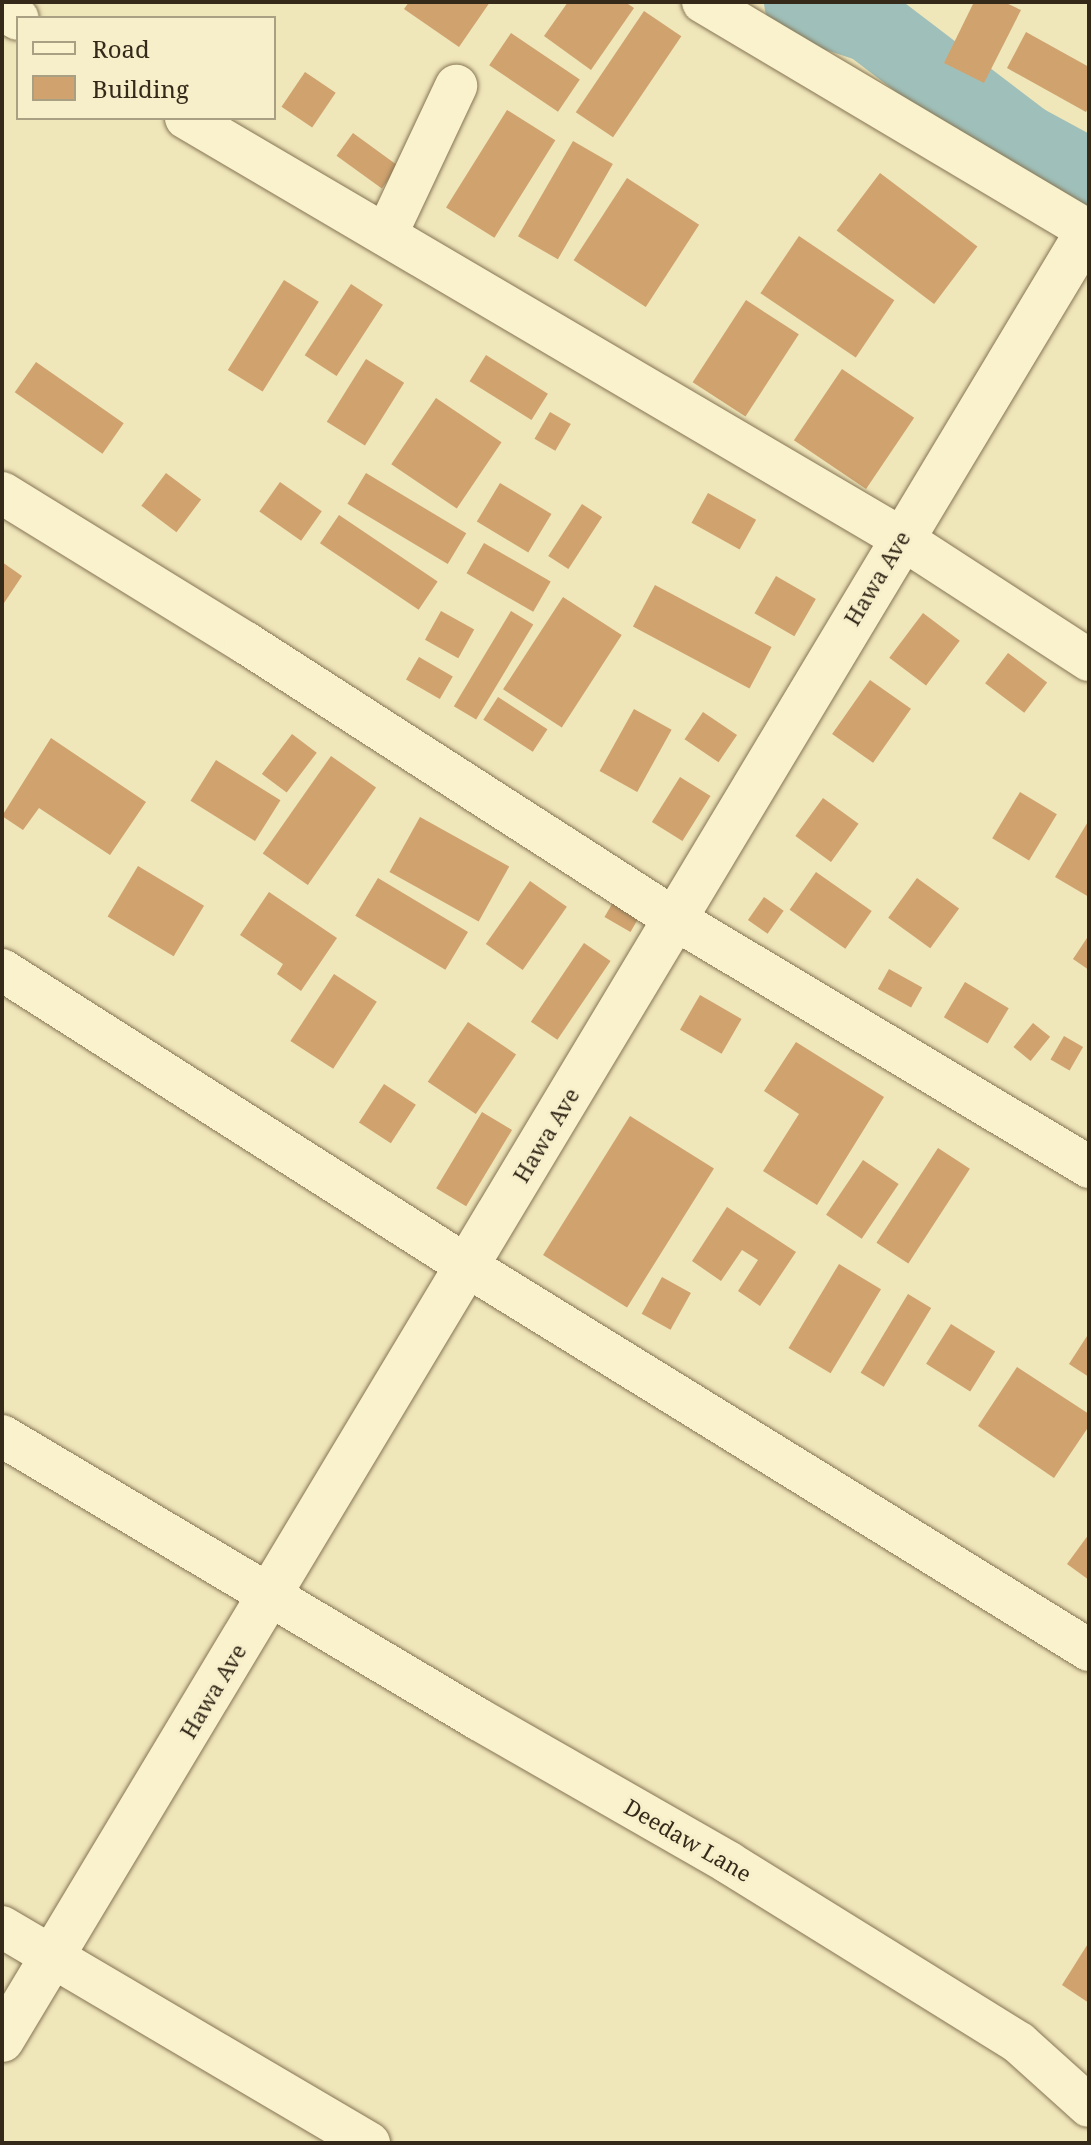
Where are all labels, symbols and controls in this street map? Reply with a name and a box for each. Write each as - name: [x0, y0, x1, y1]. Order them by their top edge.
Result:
- legend: [16, 16, 276, 120]
- text: Road: [92, 32, 150, 65]
- text: Building: [92, 72, 189, 105]
- street label: Hawa Ave: [838, 526, 916, 630]
- street label: Hawa Ave: [507, 1083, 585, 1187]
- street label: Hawa Ave: [174, 1639, 252, 1743]
- street label: Deedaw Lane: [620, 1793, 756, 1887]

